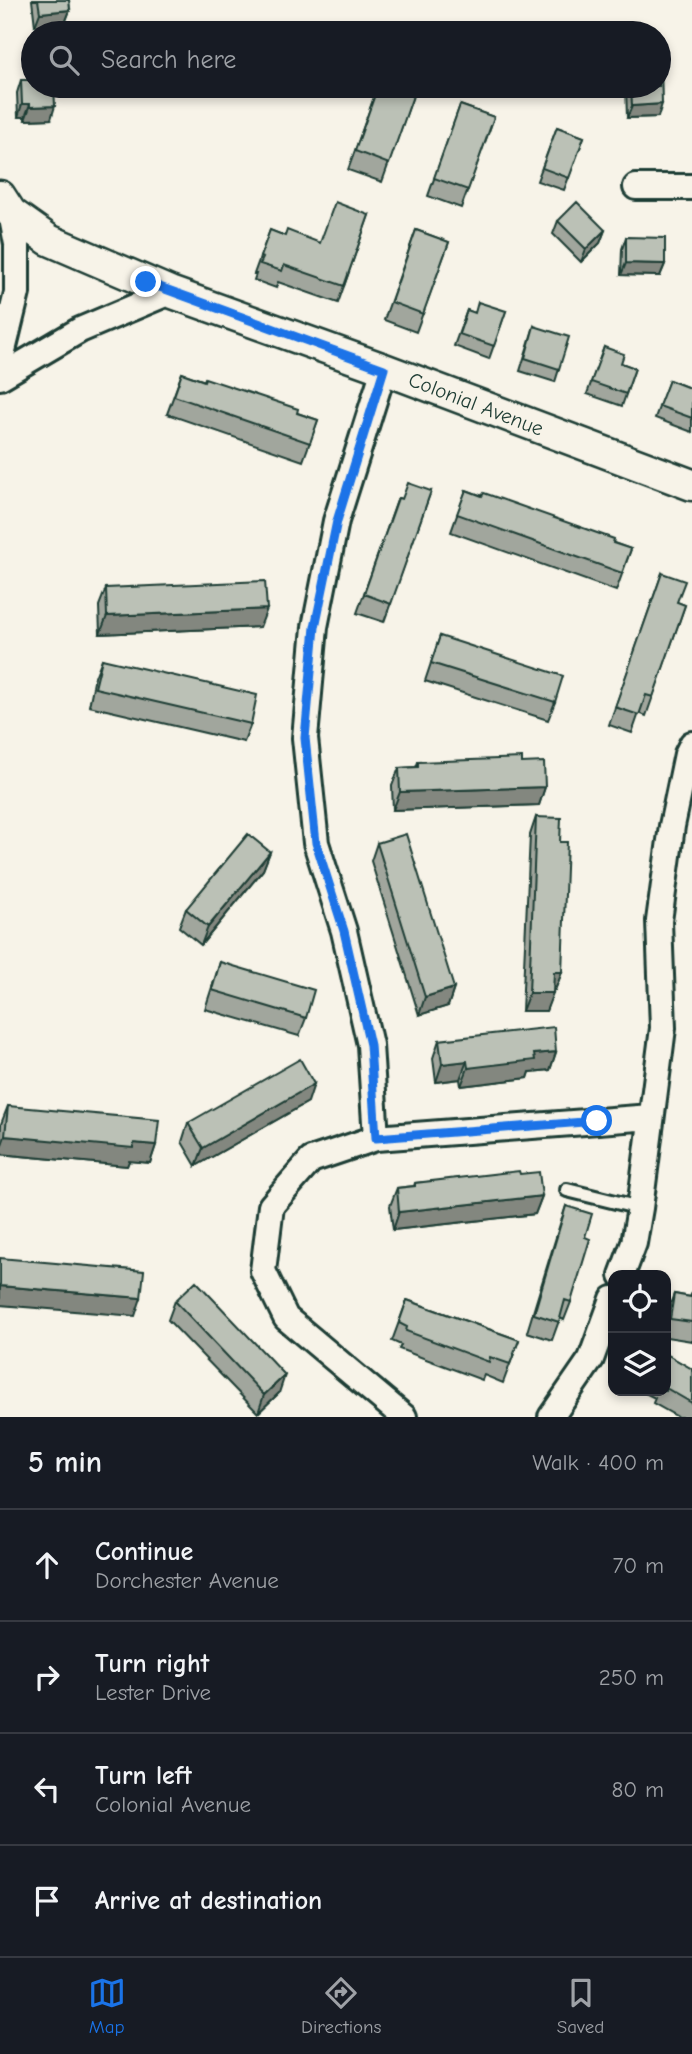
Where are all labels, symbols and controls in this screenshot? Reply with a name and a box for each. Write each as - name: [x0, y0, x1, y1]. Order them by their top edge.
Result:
- search box: [21, 21, 671, 98]
- icon: search: [45, 41, 83, 79]
- text: Search here: [101, 45, 236, 75]
- route end: [130, 266, 161, 297]
- street label: Colonial Avenue: [405, 367, 547, 441]
- route start: [581, 1105, 612, 1136]
- map controls: [608, 1270, 671, 1396]
- button: locate: [608, 1270, 671, 1333]
- button: layers: [608, 1333, 671, 1396]
- text: 5 min: [28, 1445, 102, 1480]
- text: Walk · 400 m: [532, 1449, 664, 1476]
- text: Continue: [95, 1537, 193, 1567]
- icon: ahead: [28, 1546, 66, 1584]
- text: 70 m: [612, 1552, 664, 1579]
- text: Dorchester Avenue: [95, 1567, 279, 1594]
- text: Turn right: [95, 1649, 209, 1679]
- icon: right: [28, 1658, 66, 1696]
- text: 250 m: [599, 1664, 664, 1691]
- text: Lester Drive: [95, 1679, 211, 1706]
- text: Turn left: [95, 1761, 192, 1791]
- icon: left: [28, 1770, 66, 1808]
- text: 80 m: [611, 1776, 664, 1803]
- text: Colonial Avenue: [95, 1791, 251, 1818]
- icon: arrive: [28, 1882, 66, 1920]
- text: Arrive at destination: [95, 1886, 322, 1916]
- tab: Map: [88, 1974, 126, 2038]
- tab: Directions: [301, 1974, 381, 2038]
- tab: Saved: [557, 1974, 604, 2038]

